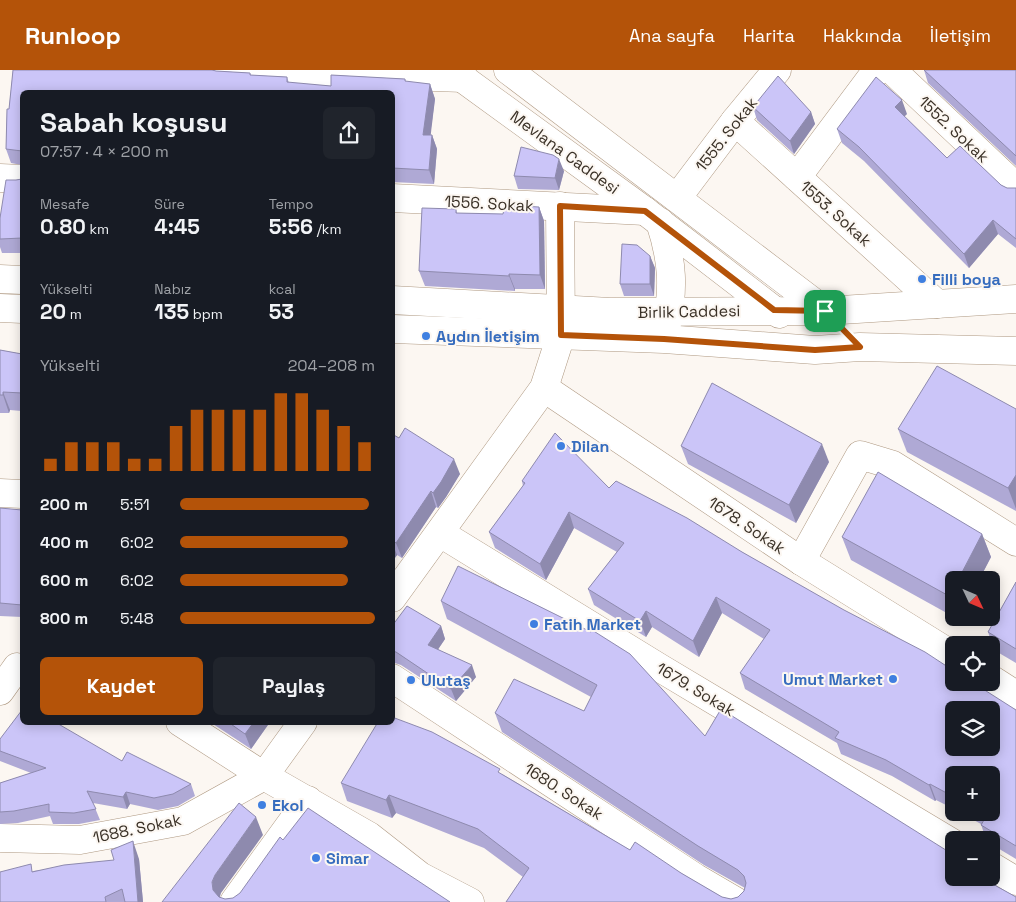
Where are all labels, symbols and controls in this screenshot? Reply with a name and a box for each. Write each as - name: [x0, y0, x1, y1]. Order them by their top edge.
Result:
- text: Runloop: [25, 20, 121, 51]
- text: Ana sayfa: [629, 24, 715, 47]
- text: Harita: [743, 24, 795, 47]
- text: Hakkında: [823, 24, 902, 47]
- text: İletişim: [930, 24, 991, 47]
- street label: 1552. Sokak: [914, 91, 994, 168]
- street label: 1555. Sokak: [691, 92, 762, 176]
- text: Sabah koşusu: [40, 104, 228, 140]
- street label: Mevlana Caddesi: [506, 106, 623, 199]
- button: share: [323, 107, 375, 159]
- text: 07:57 · 4 × 200 m: [40, 141, 169, 162]
- street label: 1553. Sokak: [796, 176, 876, 251]
- street label: 1556. Sokak: [444, 191, 534, 216]
- text: Mesafe: [40, 195, 89, 213]
- text: Süre: [154, 195, 185, 213]
- text: Tempo: [269, 195, 313, 213]
- text: 0.80: [40, 213, 86, 240]
- text: 4:45: [154, 213, 200, 240]
- text: 5:56: [269, 213, 313, 240]
- text: km: [86, 220, 109, 238]
- text: /km: [313, 220, 341, 238]
- place label: Filli boya: [932, 269, 1001, 290]
- marker: Filli boya: [916, 273, 928, 285]
- text: Yükselti: [40, 280, 92, 298]
- text: Nabız: [154, 280, 191, 298]
- text: kcal: [269, 280, 296, 298]
- pin: [804, 290, 846, 332]
- icon: arrive: [811, 297, 839, 325]
- text: 20: [40, 298, 66, 325]
- text: 135: [154, 298, 189, 325]
- text: 53: [269, 298, 294, 325]
- street label: Birlik Caddesi: [637, 300, 741, 323]
- text: m: [66, 305, 82, 323]
- text: bpm: [189, 305, 223, 323]
- place label: Aydın İletişim: [436, 326, 540, 347]
- marker: Aydın İletişim: [420, 330, 432, 342]
- text: Yükselti: [40, 355, 100, 376]
- text: 204–208 m: [288, 355, 375, 376]
- place label: Dilan: [571, 436, 609, 457]
- marker: Dilan: [555, 440, 567, 452]
- street label: 1678. Sokak: [704, 492, 790, 559]
- text: 200 m: [40, 494, 88, 515]
- text: 5:51: [120, 494, 150, 515]
- text: 400 m: [40, 532, 89, 553]
- text: 6:02: [120, 532, 154, 553]
- text: 600 m: [40, 570, 88, 591]
- text: 6:02: [120, 570, 154, 591]
- north arrow: [945, 571, 1000, 626]
- map controls: [945, 571, 1000, 886]
- text: 800 m: [40, 608, 88, 629]
- text: 5:48: [120, 608, 154, 629]
- place label: Fatih Market: [544, 614, 641, 635]
- marker: Fatih Market: [528, 618, 540, 630]
- button: locate: [945, 636, 1000, 691]
- button: Kaydet: [40, 657, 203, 715]
- button: Paylaş: [213, 657, 375, 715]
- street label: 1679. Sokak: [652, 658, 739, 721]
- place label: Umut Market: [783, 669, 883, 690]
- place label: Ulutaş: [421, 670, 471, 691]
- marker: Umut Market: [887, 673, 899, 685]
- marker: Ulutaş: [405, 674, 417, 686]
- button: layers: [945, 701, 1000, 756]
- street label: 1680. Sokak: [520, 758, 608, 825]
- button: +: [945, 766, 1000, 821]
- place label: Ekol: [272, 795, 303, 816]
- marker: Ekol: [256, 799, 268, 811]
- street label: 1688. Sokak: [91, 809, 184, 848]
- button: −: [945, 831, 1000, 886]
- place label: Simar: [326, 848, 369, 869]
- marker: Simar: [310, 852, 322, 864]

